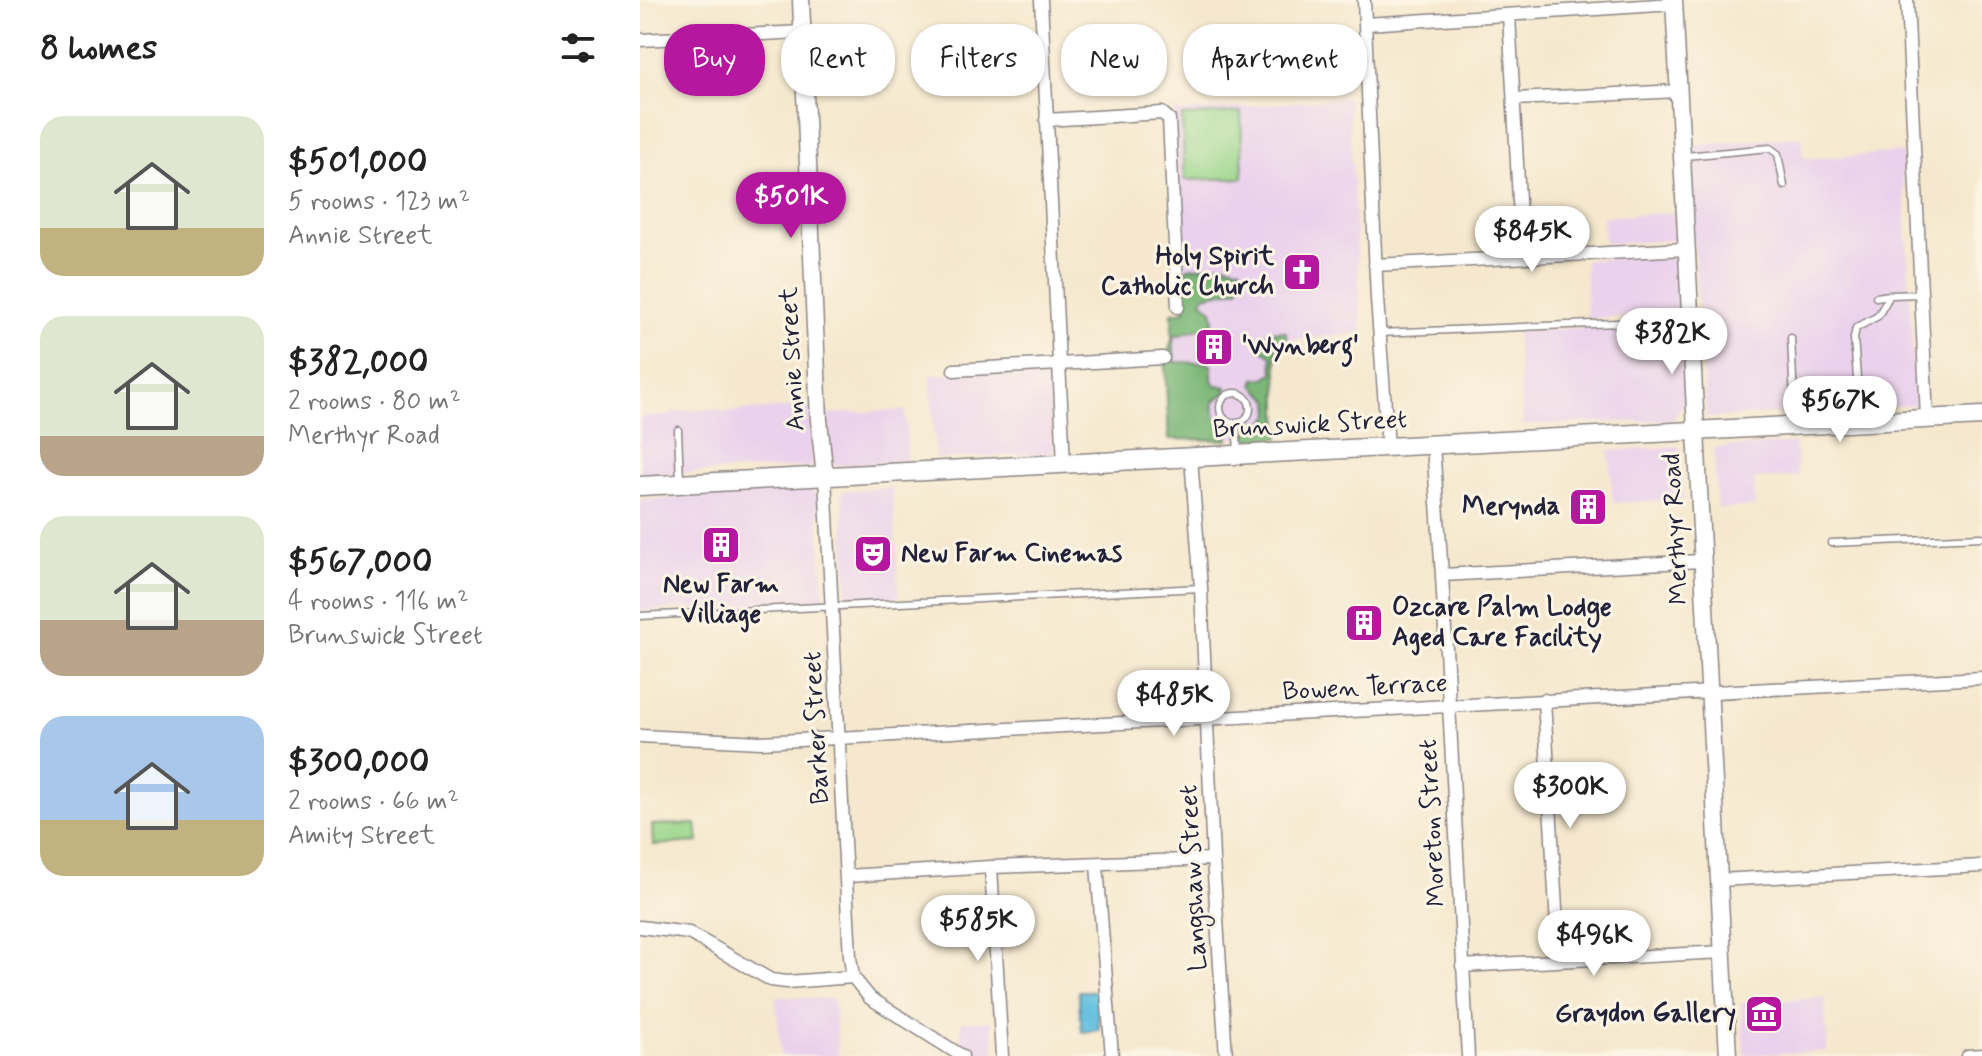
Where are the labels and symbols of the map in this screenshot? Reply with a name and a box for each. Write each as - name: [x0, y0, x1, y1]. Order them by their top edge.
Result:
- pin: $501K: [735, 172, 847, 240]
- pin: $845K: [1476, 206, 1588, 274]
- place label: Holy Spirit Catholic Church: [1101, 240, 1275, 304]
- church icon: Holy Spirit Catholic Church: [1281, 251, 1323, 293]
- street label: Annie Street: [772, 286, 814, 432]
- pin: $382K: [1616, 308, 1728, 376]
- building icon: 'Wynberg': [1193, 326, 1235, 368]
- place label: 'Wynberg': [1242, 330, 1359, 367]
- pin: $567K: [1784, 376, 1896, 444]
- street label: Brunswick Street: [1212, 403, 1408, 447]
- street label: Merthyr Road: [1655, 452, 1697, 606]
- building icon: Merynda: [1567, 486, 1609, 528]
- place label: Merynda: [1462, 490, 1560, 524]
- building icon: New Farm Villiage: [700, 524, 742, 566]
- theatre icon: New Farm Cinemas: [852, 533, 894, 575]
- place label: New Farm Cinemas: [901, 537, 1122, 571]
- place label: New Farm Villiage: [663, 568, 779, 633]
- place label: Ozcare Palm Lodge Aged Care Facility: [1392, 591, 1612, 656]
- building icon: Ozcare Palm Lodge Aged Care Facility: [1343, 602, 1385, 644]
- street label: Barker Street: [796, 651, 838, 805]
- street label: Bowen Terrace: [1282, 667, 1448, 709]
- pin: $485K: [1118, 670, 1230, 738]
- street label: Moreton Street: [1412, 738, 1454, 908]
- pin: $300K: [1514, 762, 1626, 830]
- street label: Langshaw Street: [1172, 784, 1218, 972]
- pin: $585K: [922, 895, 1034, 963]
- pin: $496K: [1538, 910, 1650, 978]
- museum icon: Graydon Gallery: [1743, 993, 1785, 1035]
- place label: Graydon Gallery: [1555, 997, 1736, 1031]

